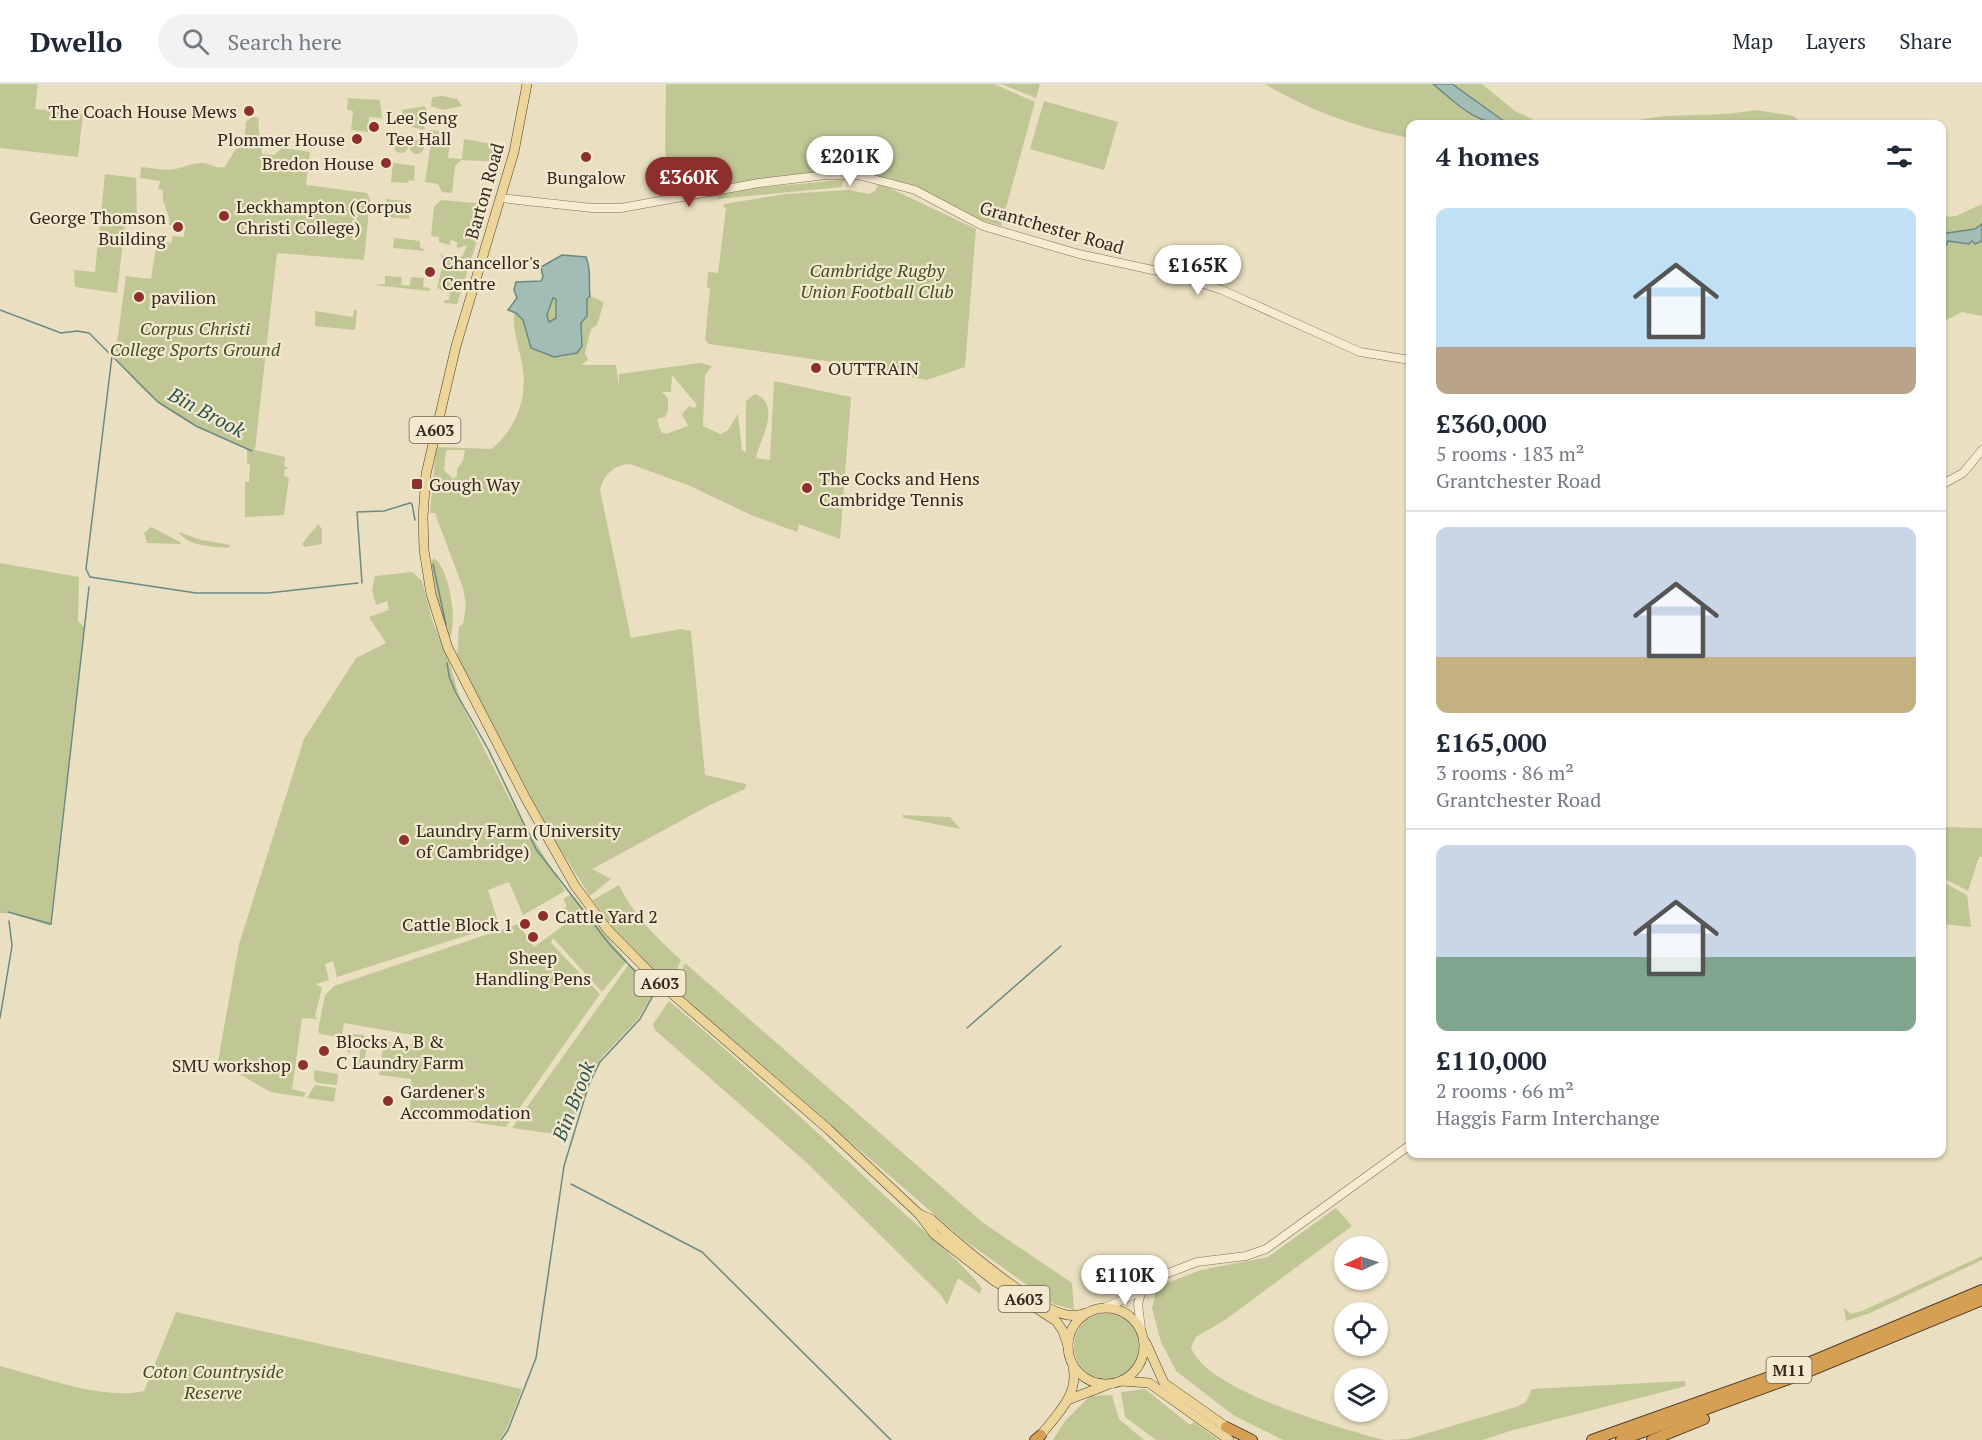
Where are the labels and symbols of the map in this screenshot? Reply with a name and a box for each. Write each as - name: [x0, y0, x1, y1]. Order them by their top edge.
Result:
- place label: The Coach House Mews: [48, 99, 237, 123]
- marker: The Coach House Mews: [242, 104, 256, 118]
- place label: Lee Seng Tee Hall: [386, 105, 458, 150]
- marker: Lee Seng Tee Hall: [367, 120, 381, 134]
- place label: Plommer House: [217, 127, 345, 151]
- marker: Plommer House: [350, 132, 364, 146]
- pin: £201K: [808, 136, 892, 187]
- street label: Barton Road: [459, 140, 509, 242]
- marker: Bungalow: [579, 150, 593, 164]
- place label: Bredon House: [262, 151, 374, 175]
- marker: Bredon House: [379, 156, 393, 170]
- pin: £360K: [647, 157, 731, 208]
- place label: Bungalow: [547, 165, 626, 189]
- place label: Leckhampton (Corpus Christi College): [236, 194, 412, 239]
- street label: Grantchester Road: [977, 195, 1127, 259]
- place label: George Thomson Building: [29, 205, 167, 250]
- marker: Leckhampton (Corpus Christi College): [217, 209, 231, 223]
- marker: George Thomson Building: [171, 220, 185, 234]
- pin: £165K: [1156, 245, 1240, 296]
- place label: Chancellor's Centre: [442, 250, 540, 295]
- park label: Cambridge Rugby Union Football Club: [800, 258, 954, 303]
- marker: Chancellor's Centre: [423, 265, 437, 279]
- place label: pavilion: [151, 285, 217, 309]
- marker: pavilion: [132, 290, 146, 304]
- park label: Corpus Christi College Sports Ground: [110, 316, 281, 361]
- place label: OUTTRAIN: [828, 356, 919, 380]
- marker: OUTTRAIN: [809, 361, 823, 375]
- water label: Bin Brook: [163, 380, 250, 444]
- road number: A603: [410, 417, 460, 443]
- place label: The Cocks and Hens Cambridge Tennis: [819, 466, 980, 511]
- place label: Gough Way: [429, 472, 521, 496]
- marker: Gough Way: [410, 477, 424, 491]
- marker: The Cocks and Hens Cambridge Tennis: [800, 481, 814, 495]
- place label: Laundry Farm (University of Cambridge): [416, 818, 621, 863]
- marker: Laundry Farm (University of Cambridge): [397, 833, 411, 847]
- place label: Cattle Yard 2: [555, 904, 658, 928]
- marker: Cattle Yard 2: [536, 909, 550, 923]
- place label: Cattle Block 1: [402, 912, 513, 936]
- marker: Cattle Block 1: [518, 917, 532, 931]
- marker: Sheep Handling Pens: [526, 930, 540, 944]
- place label: Sheep Handling Pens: [475, 945, 591, 990]
- road number: A603: [634, 970, 686, 996]
- place label: Blocks A, B & C Laundry Farm: [336, 1029, 464, 1074]
- marker: Blocks A, B & C Laundry Farm: [317, 1044, 331, 1058]
- place label: SMU workshop: [172, 1053, 291, 1077]
- water label: Bin Brook: [545, 1057, 601, 1146]
- marker: SMU workshop: [296, 1058, 310, 1072]
- place label: Gardener's Accommodation: [400, 1079, 531, 1124]
- marker: Gardener's Accommodation: [381, 1094, 395, 1108]
- north arrow: [1334, 1236, 1388, 1290]
- pin: £110K: [1083, 1255, 1167, 1306]
- road number: A603: [998, 1286, 1050, 1312]
- road number: M11: [1766, 1357, 1812, 1383]
- park label: Coton Countryside Reserve: [142, 1359, 284, 1404]

